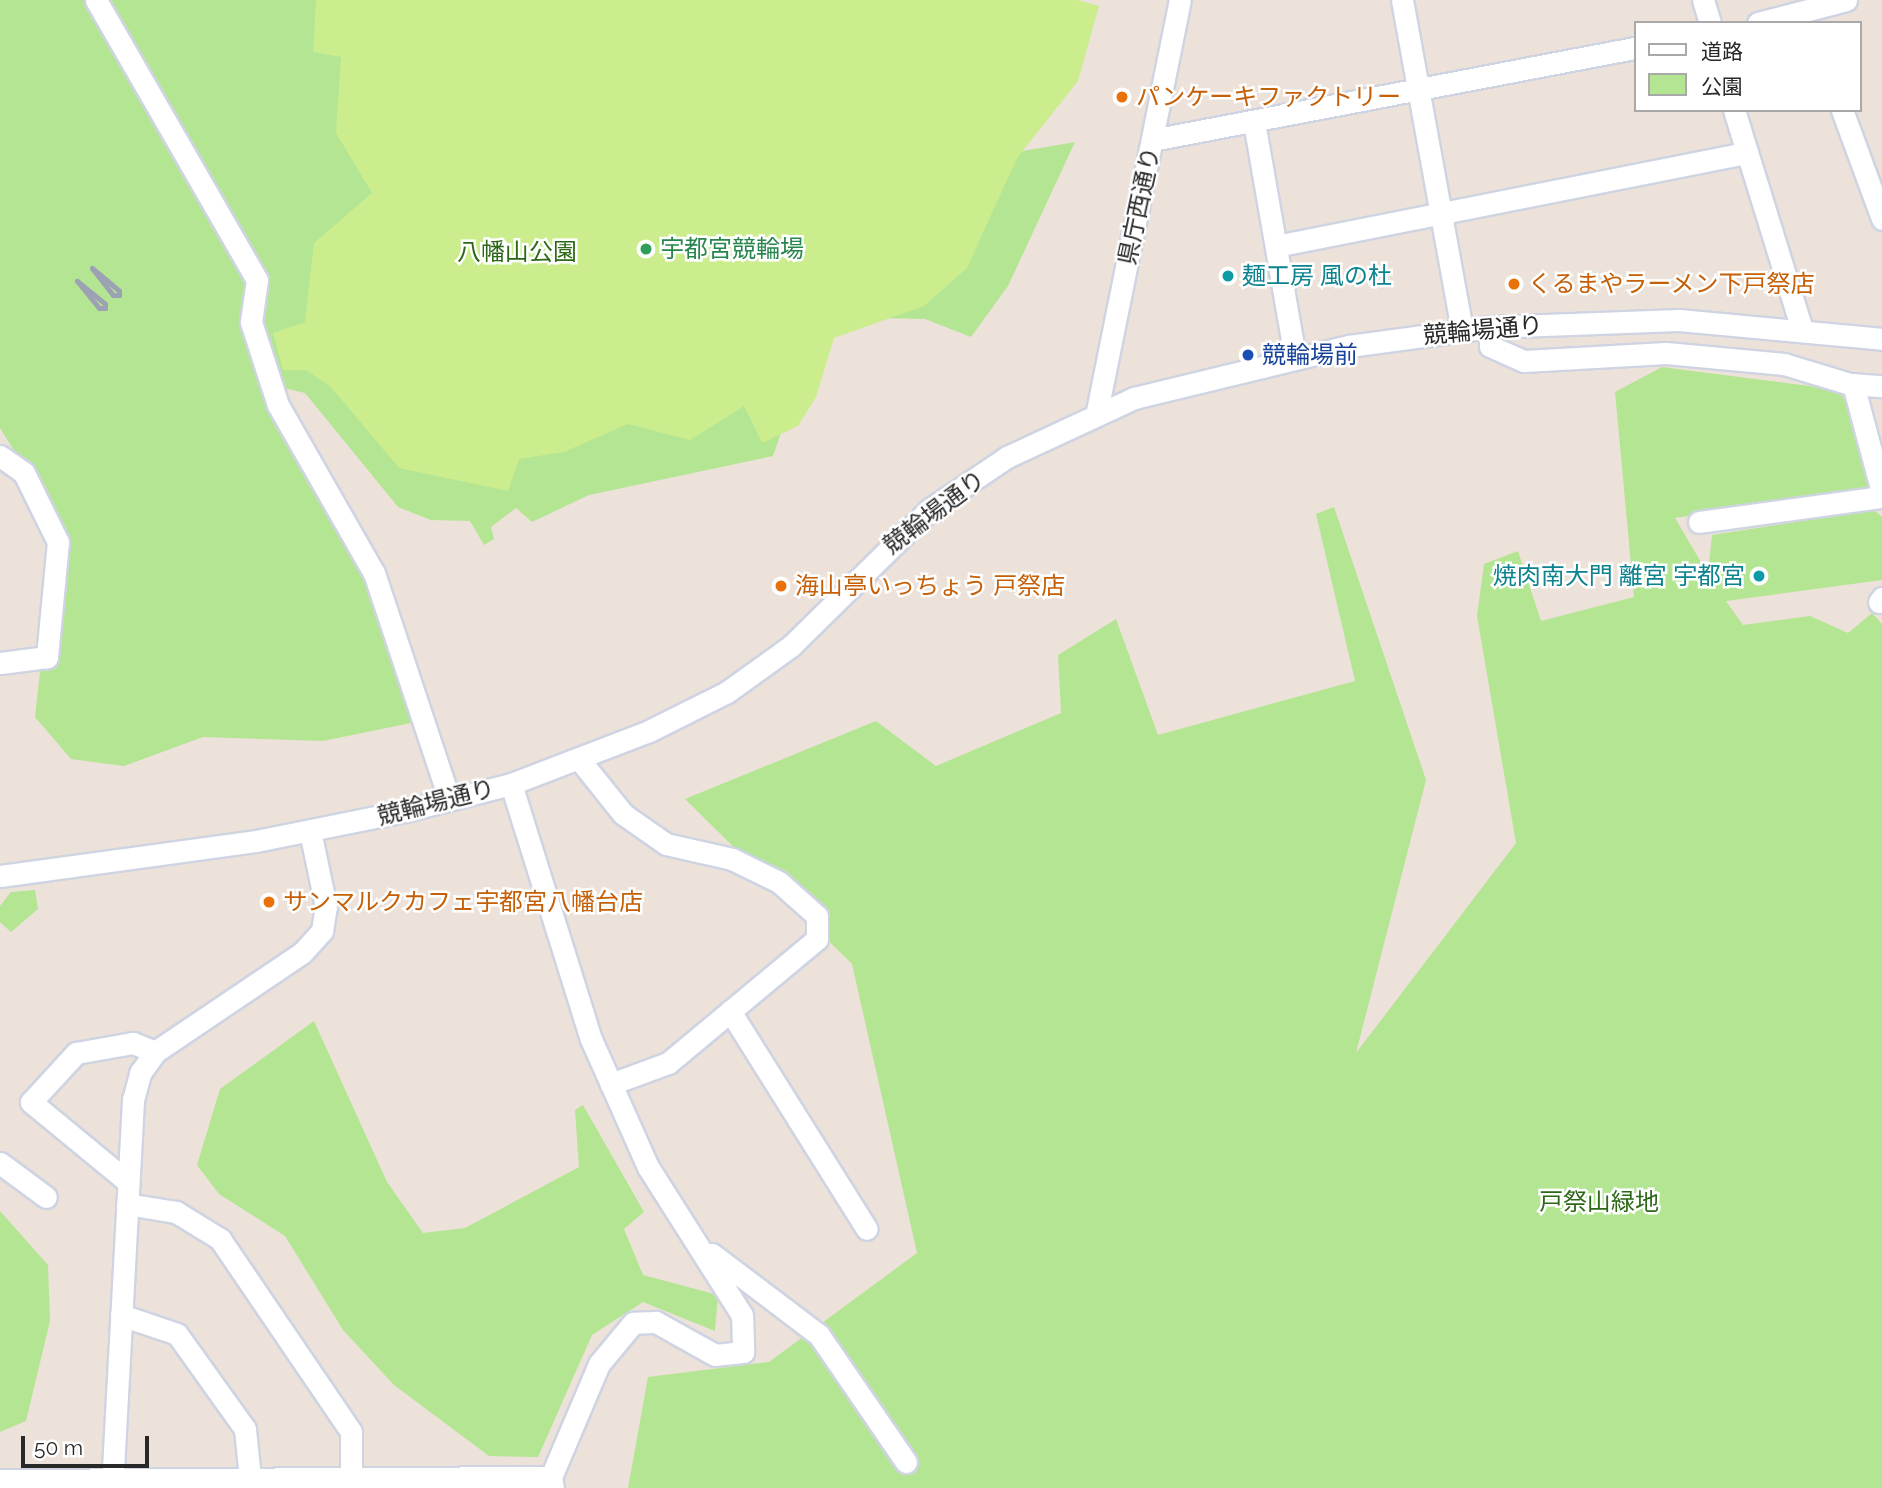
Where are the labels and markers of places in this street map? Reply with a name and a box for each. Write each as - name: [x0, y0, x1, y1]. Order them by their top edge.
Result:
- place label: パンケーキファクトリー: [1136, 83, 1400, 111]
- marker: パンケーキファクトリー: [1114, 89, 1130, 105]
- place label: 宇都宮競輪場: [660, 235, 804, 263]
- marker: 宇都宮競輪場: [638, 241, 654, 257]
- place label: 麺工房 風の杜: [1242, 262, 1392, 290]
- marker: 麺工房 風の杜: [1220, 268, 1236, 284]
- place label: くるまやラーメン下戸祭店: [1528, 270, 1816, 298]
- marker: くるまやラーメン下戸祭店: [1506, 276, 1522, 292]
- place label: 競輪場前: [1262, 341, 1358, 369]
- marker: 競輪場前: [1240, 347, 1256, 363]
- place label: 焼肉南大門 離宮 宇都宮: [1493, 562, 1745, 590]
- marker: 焼肉南大門 離宮 宇都宮: [1751, 568, 1767, 584]
- place label: 海山亭いっちょう 戸祭店: [795, 572, 1065, 600]
- marker: 海山亭いっちょう 戸祭店: [773, 578, 789, 594]
- place label: サンマルクカフェ宇都宮八幡台店: [283, 888, 643, 916]
- marker: サンマルクカフェ宇都宮八幡台店: [261, 894, 277, 910]

